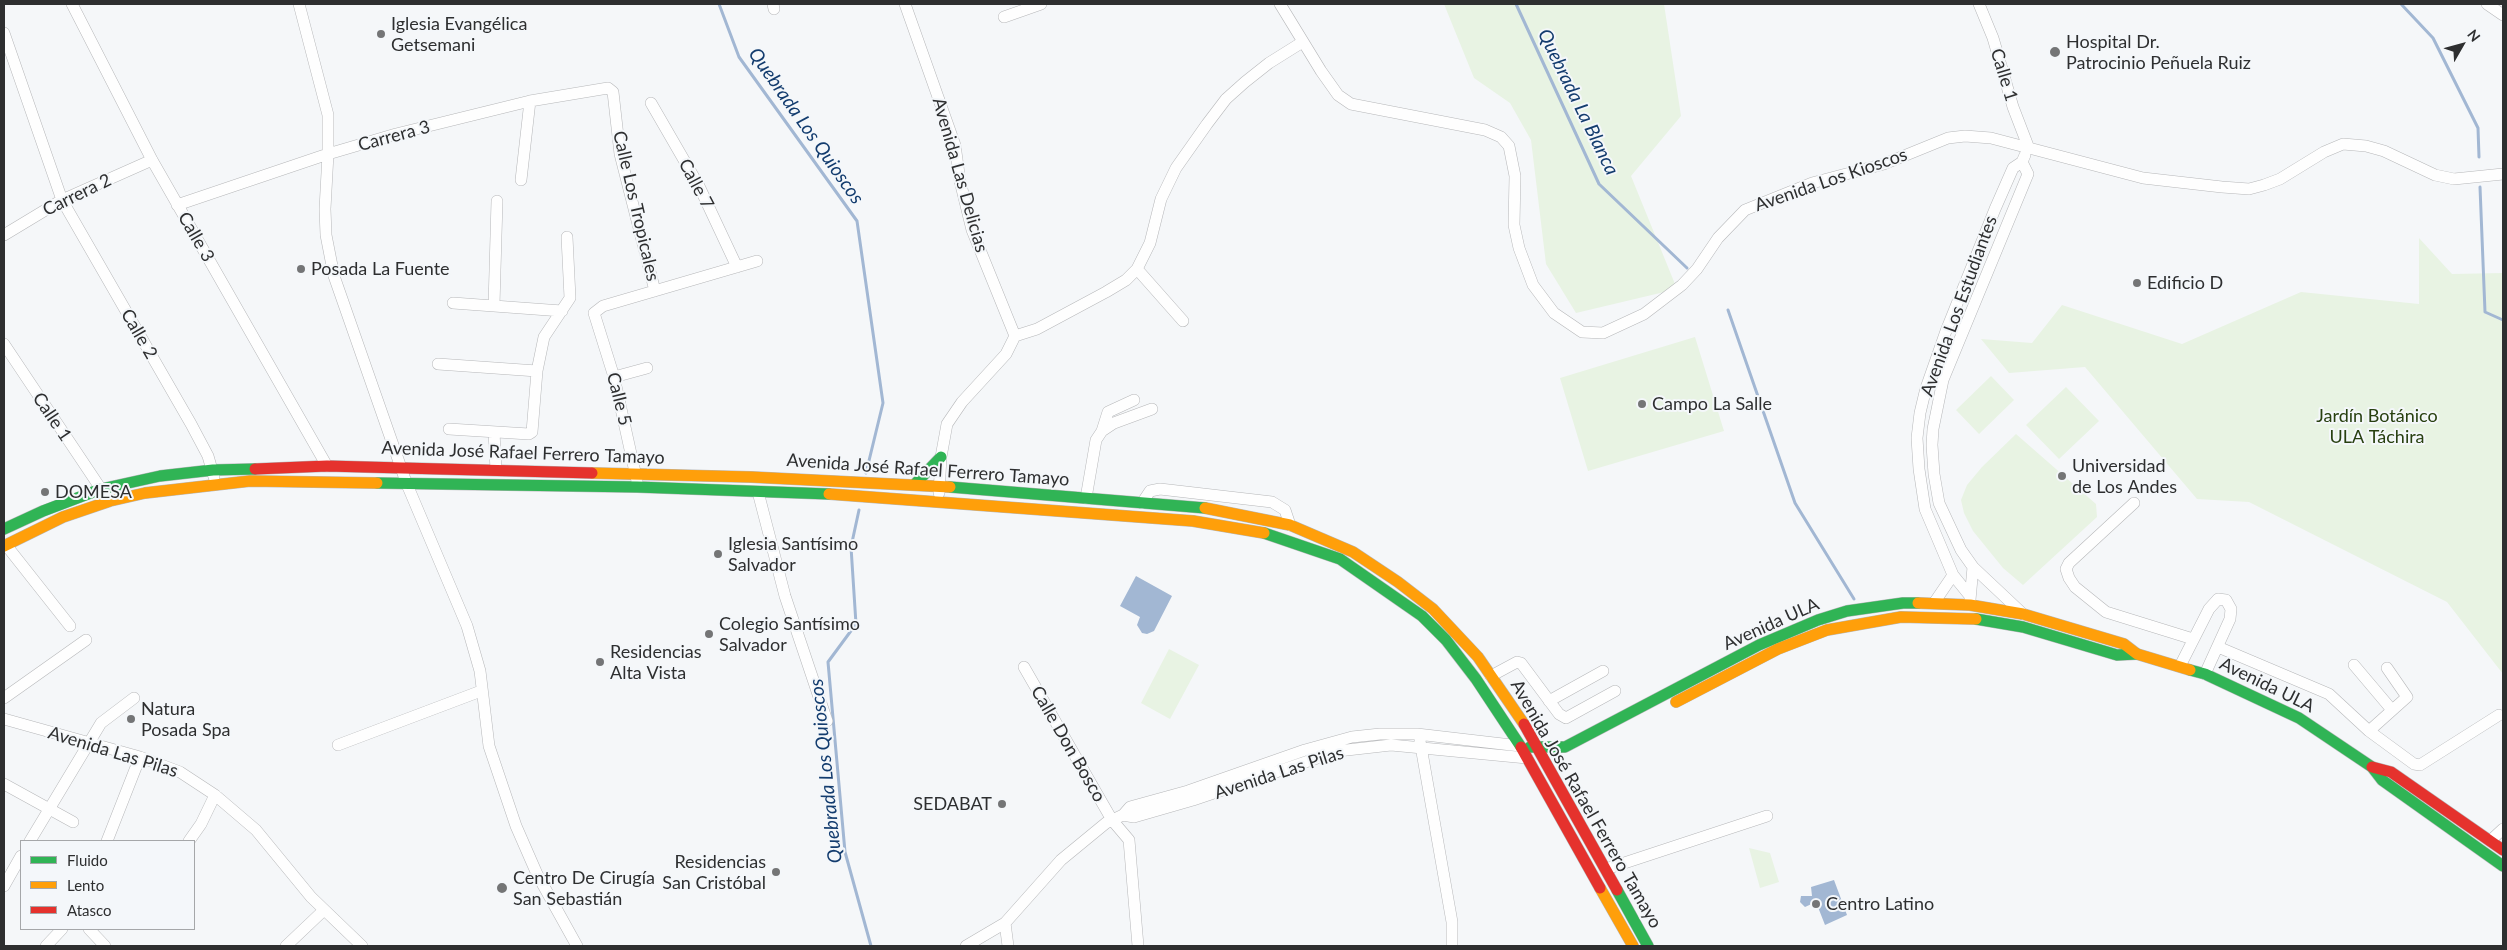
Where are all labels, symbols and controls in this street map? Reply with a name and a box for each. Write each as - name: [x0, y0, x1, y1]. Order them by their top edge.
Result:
- place label: Iglesia Evangélica Getsemani: [391, 13, 527, 56]
- north arrow: [2437, 20, 2487, 70]
- water label: Quebrada La Blanca: [1533, 25, 1623, 179]
- text: N: [2464, 26, 2484, 45]
- marker: Iglesia Evangélica Getsemani: [375, 28, 387, 40]
- place label: Hospital Dr. Patrocinio Peñuela Ruiz: [2066, 31, 2251, 74]
- water label: Quebrada Los Quioscos: [744, 44, 868, 208]
- marker: Hospital Dr. Patrocinio Peñuela Ruiz: [2048, 45, 2062, 59]
- street label: Calle 1: [1986, 46, 2022, 104]
- street label: Avenida Las Delicias: [928, 95, 992, 255]
- street label: Carrera 3: [356, 116, 432, 156]
- street label: Calle Los Tropicales: [608, 129, 664, 283]
- street label: Avenida Los Kioscos: [1752, 144, 1910, 216]
- street label: Calle 7: [674, 155, 718, 213]
- street label: Carrera 2: [39, 169, 115, 221]
- street label: Calle 3: [173, 208, 219, 266]
- street label: Avenida Los Estudiantes: [1916, 213, 2002, 399]
- place label: Posada La Fuente: [311, 258, 450, 280]
- marker: Posada La Fuente: [295, 263, 307, 275]
- place label: Edificio D: [2147, 272, 2223, 294]
- marker: Edificio D: [2131, 277, 2143, 289]
- street label: Calle 2: [116, 305, 162, 363]
- street label: Calle 5: [602, 370, 636, 428]
- street label: Calle 1: [28, 389, 76, 445]
- place label: Campo La Salle: [1652, 393, 1772, 415]
- marker: Campo La Salle: [1636, 398, 1648, 410]
- park label: Jardín Botánico ULA Táchira: [2316, 405, 2438, 448]
- street label: Avenida José Rafael Ferrero Tamayo: [381, 437, 665, 469]
- street label: Avenida José Rafael Ferrero Tamayo: [786, 449, 1070, 491]
- place label: Universidad de Los Andes: [2072, 455, 2177, 498]
- marker: Universidad de Los Andes: [2056, 470, 2068, 482]
- place label: DOMESA: [55, 481, 132, 503]
- marker: DOMESA: [39, 486, 51, 498]
- place label: Iglesia Santísimo Salvador: [728, 533, 858, 576]
- marker: Iglesia Santísimo Salvador: [712, 548, 724, 560]
- street label: Avenida ULA: [1720, 593, 1822, 655]
- place label: Colegio Santísimo Salvador: [719, 613, 860, 656]
- marker: Colegio Santísimo Salvador: [703, 628, 715, 640]
- place label: Residencias Alta Vista: [610, 641, 702, 684]
- street label: Avenida ULA: [2216, 653, 2318, 717]
- marker: Residencias Alta Vista: [594, 656, 606, 668]
- street label: Avenida José Rafael Ferrero Tamayo: [1506, 676, 1666, 932]
- water label: Quebrada Los Quioscos: [805, 678, 847, 864]
- street label: Calle Don Bosco: [1026, 682, 1110, 806]
- place label: Natura Posada Spa: [141, 698, 231, 741]
- marker: Natura Posada Spa: [125, 713, 137, 725]
- street label: Avenida Las Pilas: [45, 722, 181, 782]
- street label: Avenida Las Pilas: [1212, 742, 1346, 804]
- place label: SEDABAT: [913, 793, 992, 815]
- marker: SEDABAT: [996, 798, 1008, 810]
- legend: [20, 840, 195, 930]
- text: Fluido: [67, 851, 108, 869]
- place label: Residencias San Cristóbal: [662, 851, 766, 894]
- marker: Residencias San Cristóbal: [770, 866, 782, 878]
- place label: Centro De Cirugía San Sebastián: [513, 867, 655, 910]
- text: Lento: [67, 876, 104, 894]
- marker: Centro De Cirugía San Sebastián: [495, 881, 509, 895]
- place label: Centro Latino: [1826, 893, 1934, 915]
- marker: Centro Latino: [1810, 898, 1822, 910]
- text: Atasco: [67, 901, 112, 919]

